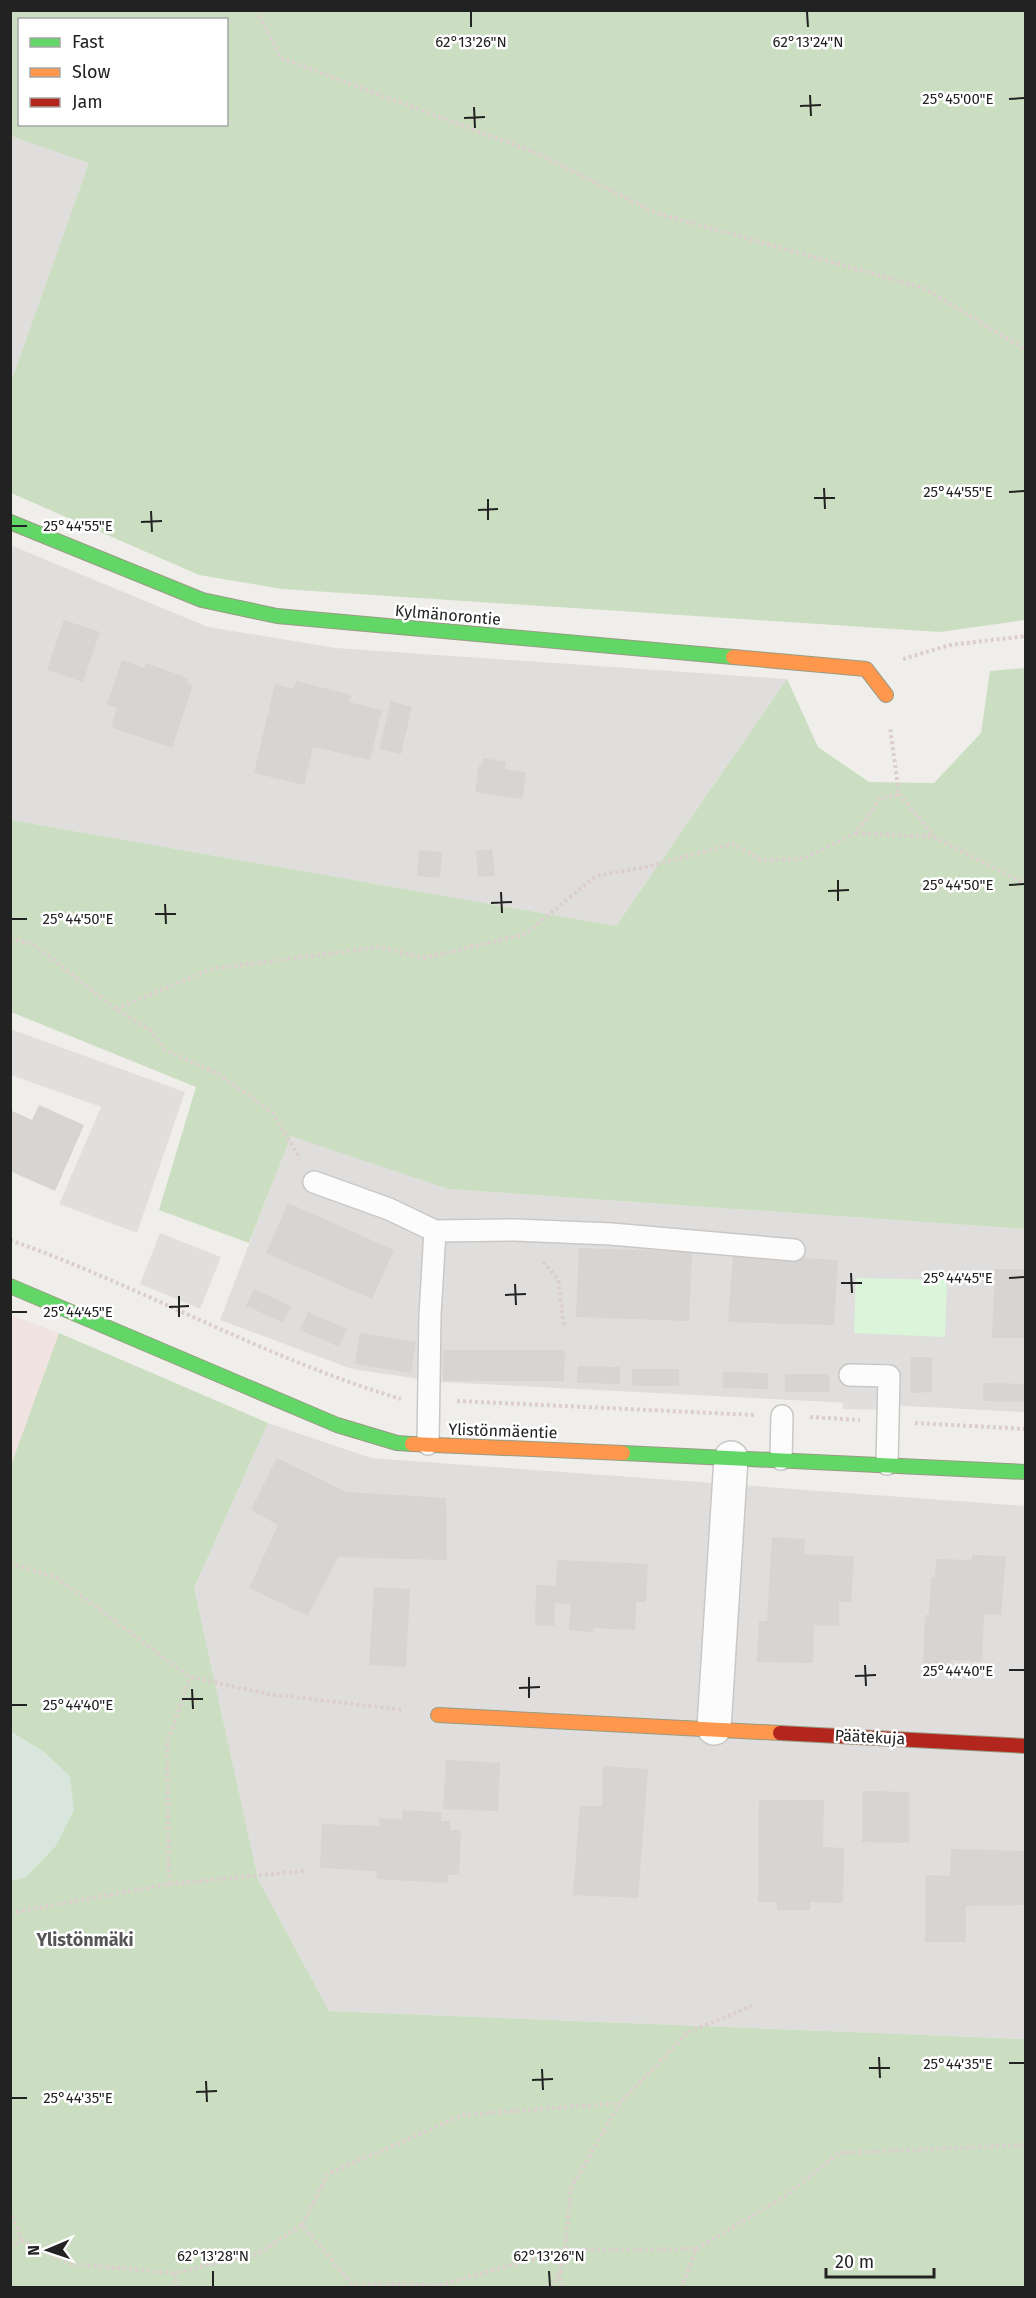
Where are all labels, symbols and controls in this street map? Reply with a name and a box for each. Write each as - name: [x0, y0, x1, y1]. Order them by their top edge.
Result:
- legend: [18, 18, 228, 126]
- text: Fast: [72, 31, 105, 53]
- text: 62°13'26"N: [435, 33, 507, 51]
- text: 62°13'24"N: [773, 33, 843, 51]
- text: Slow: [72, 61, 111, 83]
- text: 25°45'00"E: [922, 90, 994, 108]
- text: Jam: [72, 91, 103, 113]
- text: 25°44'55"E: [923, 483, 993, 501]
- text: 25°44'55"E: [43, 517, 113, 535]
- street label: Kylmänorontie: [394, 601, 502, 629]
- text: 25°44'50"E: [923, 876, 993, 894]
- text: 25°44'50"E: [43, 910, 113, 928]
- text: 25°44'45"E: [923, 1269, 993, 1287]
- text: 25°44'45"E: [43, 1303, 113, 1321]
- street label: Ylistönmäentie: [448, 1420, 558, 1442]
- text: 25°44'40"E: [923, 1662, 993, 1680]
- text: 25°44'40"E: [43, 1696, 113, 1714]
- street label: Päätekuja: [834, 1726, 906, 1748]
- district label: Ylistönmäki: [35, 1929, 134, 1951]
- text: 25°44'35"E: [923, 2055, 993, 2073]
- text: 25°44'35"E: [43, 2089, 113, 2107]
- north arrow: [18, 2220, 78, 2280]
- scale bar: [826, 2241, 934, 2279]
- text: N: [24, 2245, 43, 2256]
- text: 62°13'28"N: [177, 2247, 249, 2265]
- text: 62°13'26"N: [513, 2247, 585, 2265]
- text: 20 m: [835, 2251, 874, 2273]

